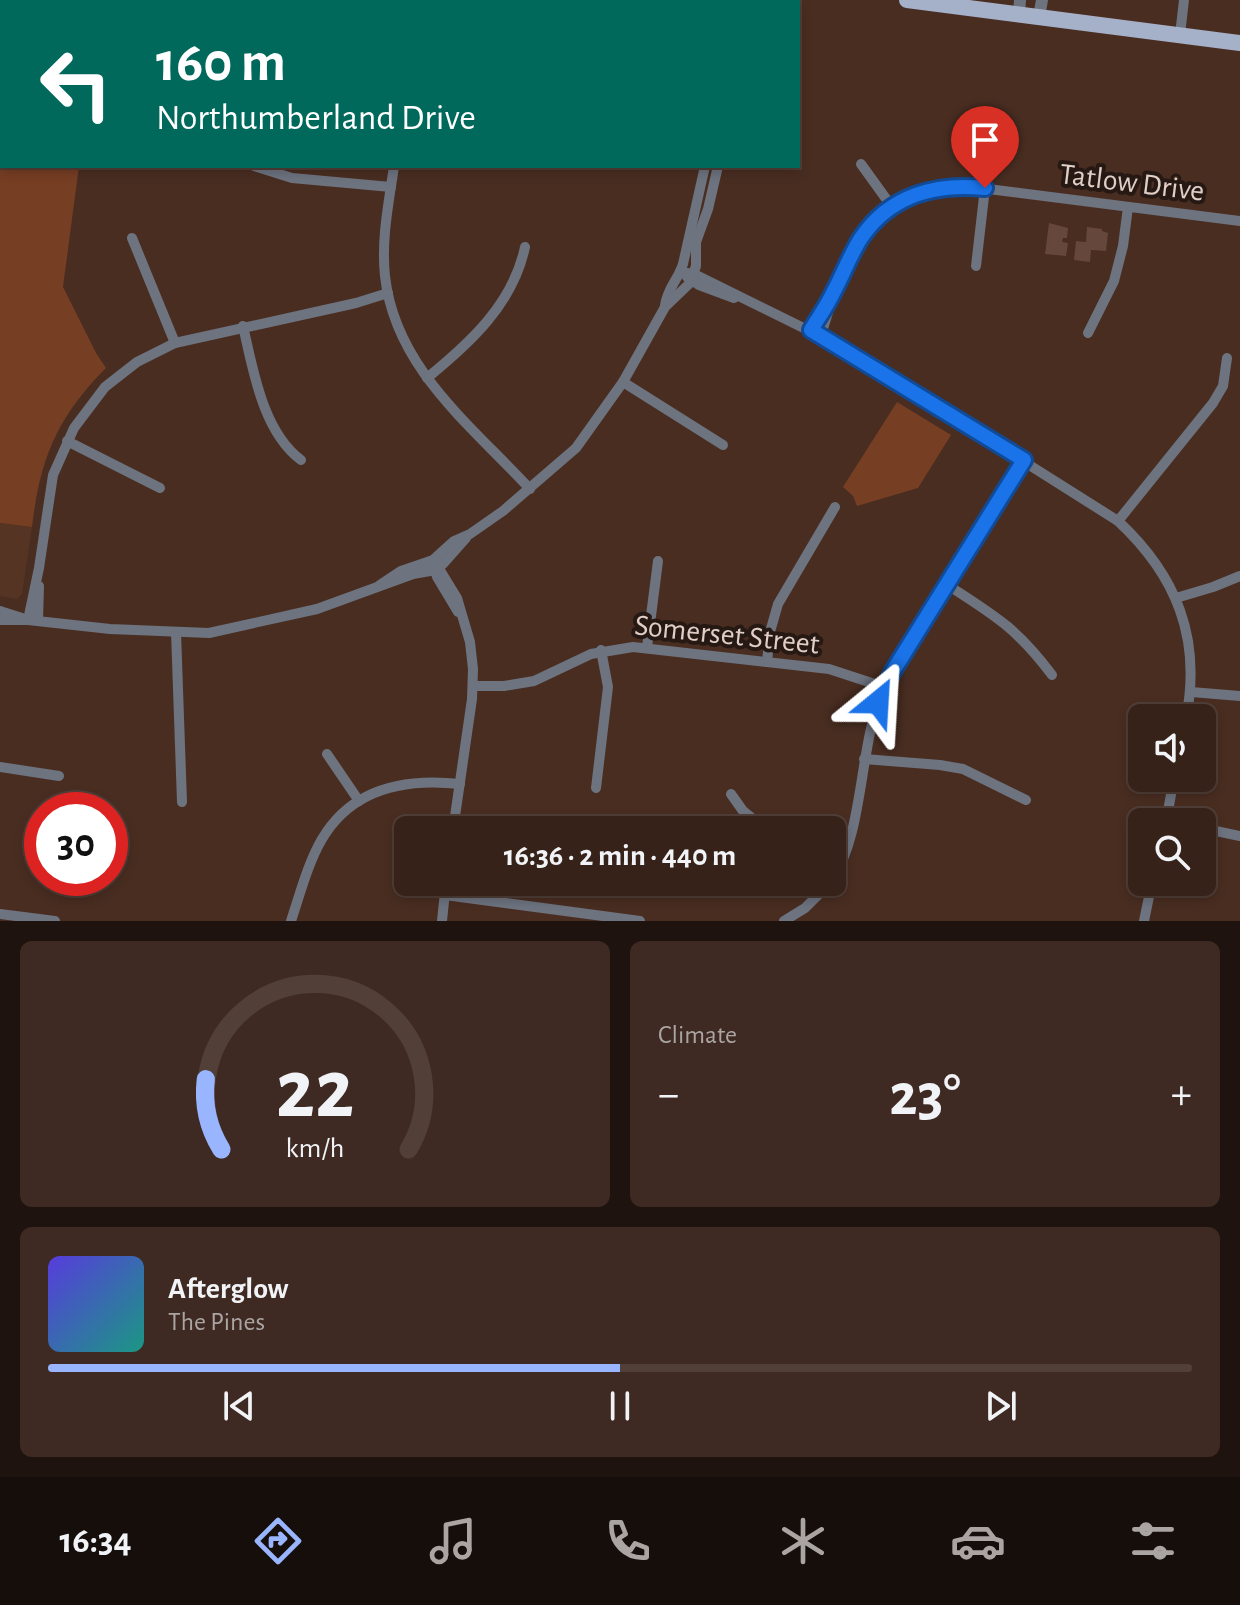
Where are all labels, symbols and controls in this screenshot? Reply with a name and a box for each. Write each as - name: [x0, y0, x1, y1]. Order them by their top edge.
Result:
- icon: left: [24, 32, 128, 136]
- text: 160 m: [156, 35, 286, 91]
- text: Northumberland Drive: [156, 100, 476, 136]
- pin: [951, 106, 1019, 188]
- icon: arrive: [963, 118, 1007, 162]
- street label: Tatlow Drive: [1058, 159, 1206, 207]
- street label: Somerset Street: [633, 610, 821, 660]
- position arrow: [836, 660, 920, 744]
- map controls: [1128, 704, 1216, 896]
- button: sound: [1128, 704, 1216, 792]
- speed limit sign: 30: [24, 792, 128, 896]
- button: search: [1128, 808, 1216, 896]
- text: 16:36 · 2 min · 440 m: [504, 841, 736, 871]
- text: Climate: [658, 1022, 737, 1048]
- text: 22: [276, 1049, 354, 1133]
- text: 23°: [889, 1066, 961, 1126]
- text: −: [658, 1073, 679, 1117]
- text: +: [1171, 1073, 1192, 1117]
- text: km/h: [286, 1134, 344, 1163]
- text: Afterglow: [168, 1274, 289, 1304]
- text: The Pines: [168, 1309, 265, 1335]
- icon: previous: [217, 1384, 261, 1428]
- icon: pause: [598, 1384, 642, 1428]
- icon: next: [979, 1384, 1023, 1428]
- icon: directions: [250, 1513, 306, 1569]
- icon: music: [425, 1513, 481, 1569]
- icon: phone: [600, 1513, 656, 1569]
- icon: climate: [775, 1513, 831, 1569]
- icon: car: [950, 1513, 1006, 1569]
- icon: filters: [1125, 1513, 1181, 1569]
- text: 16:34: [59, 1523, 132, 1559]

